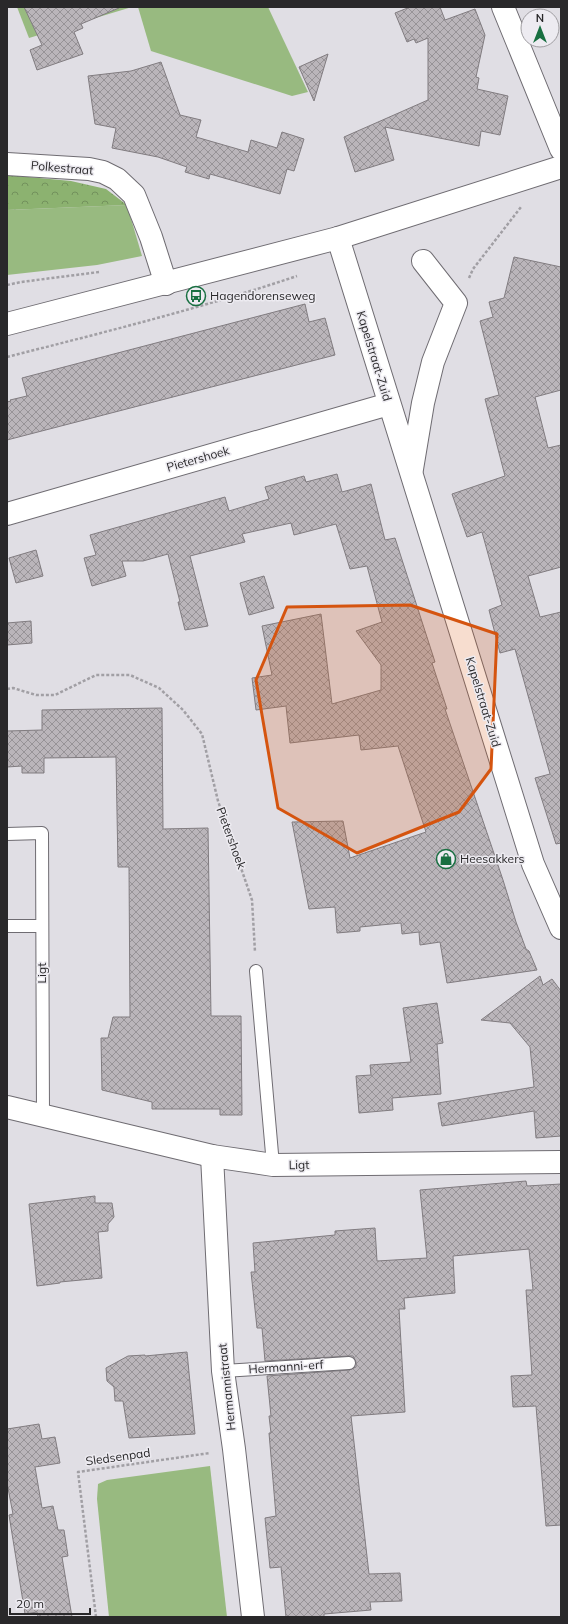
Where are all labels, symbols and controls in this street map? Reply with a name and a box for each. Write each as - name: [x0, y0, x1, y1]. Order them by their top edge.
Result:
- north arrow: [520, 8, 560, 48]
- text: N: [536, 11, 544, 25]
- street label: Polkestraat: [30, 157, 94, 178]
- bus stop icon: Hagendorenseweg: [185, 285, 207, 307]
- place label: Hagendorenseweg: [210, 288, 316, 303]
- street label: Kapelstraat-Zuid: [354, 309, 395, 403]
- street label: Pietershoek: [165, 442, 232, 475]
- street label: Kapelstraat-Zuid: [463, 655, 504, 749]
- street label: Pietershoek: [213, 805, 250, 872]
- shop icon: Heesakkers: [435, 848, 457, 870]
- place label: Heesakkers: [460, 851, 524, 866]
- street label: Ligt: [34, 963, 49, 983]
- street label: Ligt: [288, 1157, 310, 1172]
- street label: Hermannistraat: [214, 1343, 239, 1431]
- street label: Hermanni-erf: [248, 1356, 325, 1377]
- street label: Sledsenpad: [85, 1445, 151, 1468]
- scale bar: [10, 1590, 90, 1616]
- text: 20 m: [16, 1596, 44, 1611]

